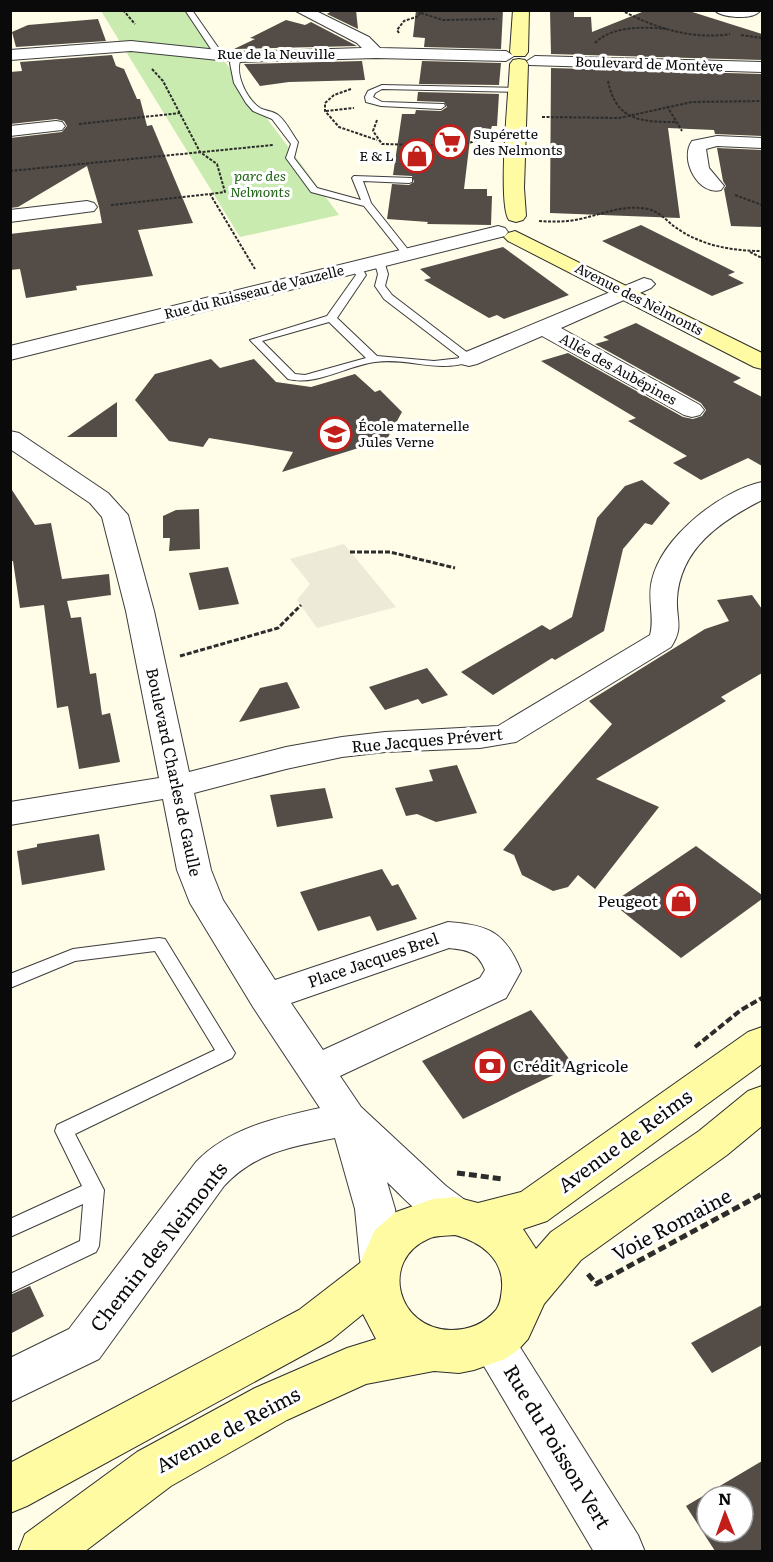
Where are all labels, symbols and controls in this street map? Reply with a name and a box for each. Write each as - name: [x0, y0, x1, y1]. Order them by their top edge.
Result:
- street label: Rue de la Neuville: [217, 43, 335, 63]
- street label: Boulevard de Montève: [575, 50, 723, 76]
- place label: Supérette des Nelmonts: [473, 123, 562, 159]
- supermarket icon: Supérette des Nelmonts: [432, 124, 468, 160]
- shop icon: E & L: [399, 138, 435, 174]
- place label: E & L: [359, 145, 394, 165]
- park label: parc des Nelmonts: [230, 165, 290, 201]
- street label: Avenue des Nelmonts: [572, 257, 707, 339]
- street label: Rue du Ruisseau de Vauzelle: [162, 259, 346, 323]
- street label: Allée des Aubépines: [556, 328, 681, 409]
- place label: École maternelle Jules Verne: [358, 415, 469, 451]
- school or university icon: École maternelle Jules Verne: [317, 416, 353, 452]
- street label: Boulevard Charles de Gaulle: [141, 665, 209, 878]
- street label: Rue Jacques Prévert: [350, 720, 504, 758]
- shop icon: Peugeot: [663, 883, 699, 919]
- place label: Peugeot: [597, 888, 659, 912]
- street label: Place Jacques Brel: [304, 925, 441, 993]
- bank icon: Crédit Agricole: [472, 1048, 508, 1084]
- place label: Crédit Agricole: [513, 1053, 628, 1077]
- street label: Avenue de Reims: [550, 1080, 697, 1198]
- street label: Chemin des Neimonts: [81, 1154, 233, 1337]
- street label: Voie Romaine: [606, 1179, 736, 1267]
- street label: Rue du Poisson Vert: [498, 1358, 620, 1534]
- street label: Avenue de Reims: [149, 1377, 305, 1479]
- north arrow: [695, 1484, 755, 1544]
- text: N: [718, 1486, 732, 1510]

